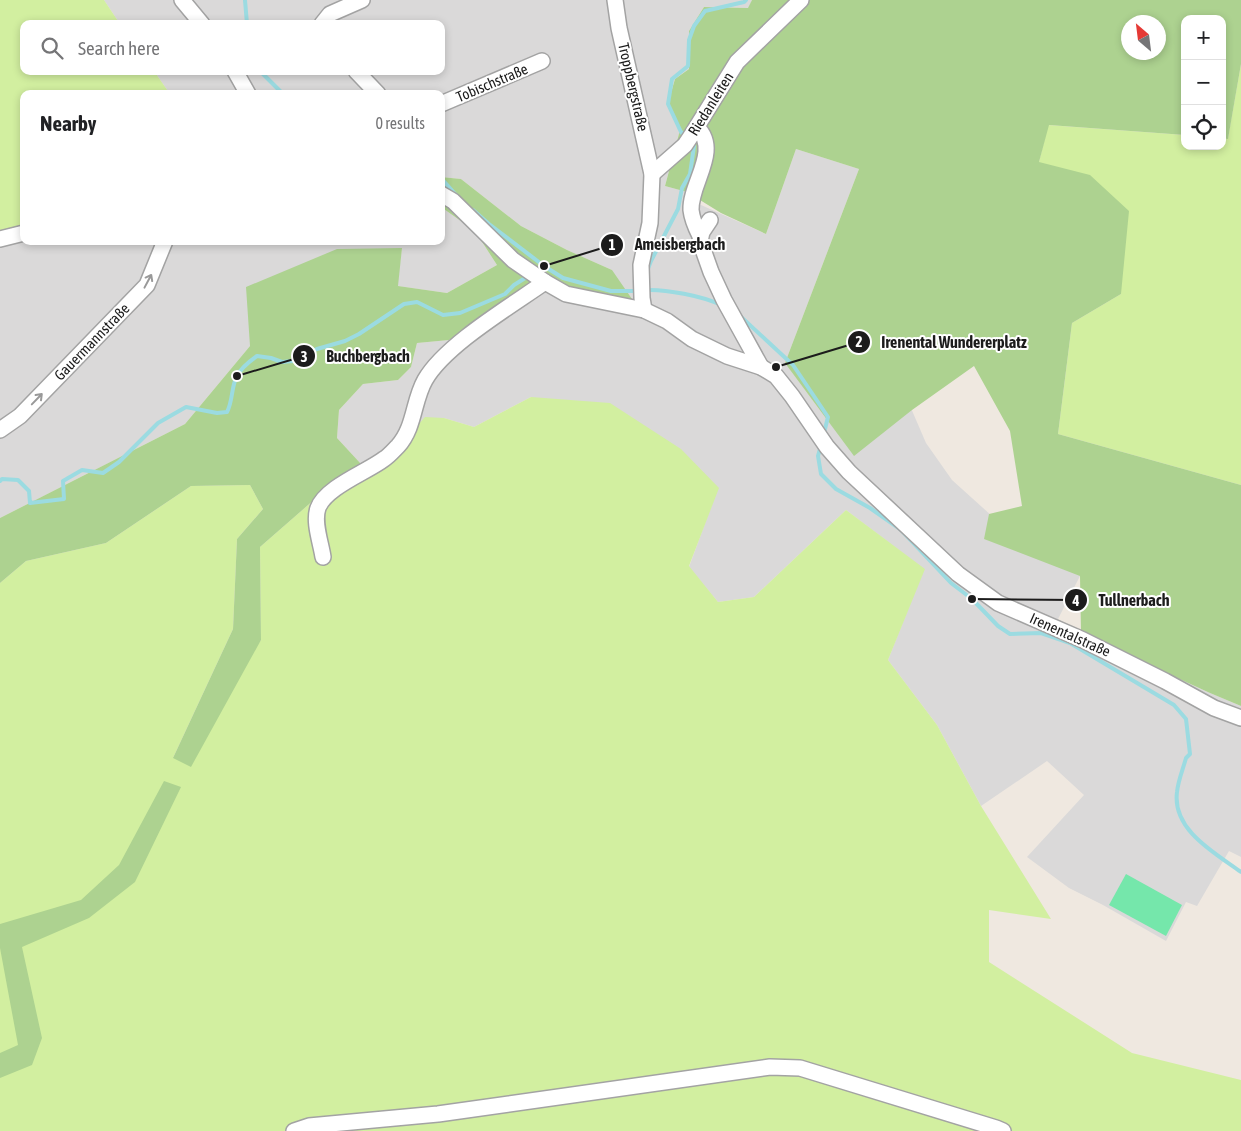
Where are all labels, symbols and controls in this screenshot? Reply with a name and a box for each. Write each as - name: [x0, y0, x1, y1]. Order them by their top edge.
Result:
- north arrow: [1121, 15, 1166, 60]
- map controls: [1181, 15, 1226, 150]
- button: +: [1181, 15, 1226, 60]
- search box: [20, 20, 445, 75]
- icon: search: [38, 34, 66, 62]
- text: Search here: [78, 37, 160, 59]
- street label: Troppbergstraße: [615, 41, 652, 133]
- street label: Tobischstraße: [454, 60, 530, 105]
- button: −: [1181, 60, 1226, 105]
- street label: Riedanleiten: [684, 69, 737, 139]
- button: locate: [1181, 105, 1226, 150]
- text: Nearby: [40, 111, 96, 135]
- text: 0 results: [375, 114, 425, 132]
- callout: Ameisbergbach: [600, 229, 736, 260]
- text: Ameisbergbach: [634, 235, 726, 253]
- text: 1: [608, 236, 616, 253]
- one-way arrow: [143, 273, 153, 288]
- street label: Gauermannstraße: [51, 300, 133, 384]
- callout: Irenental Wundererplatz: [847, 327, 1037, 358]
- text: 2: [855, 333, 863, 350]
- text: Irenental Wundererplatz: [881, 333, 1027, 351]
- callout: Buchbergbach: [291, 341, 420, 372]
- text: Buchbergbach: [326, 347, 410, 365]
- text: 3: [300, 348, 308, 365]
- one-way arrow: [31, 392, 43, 405]
- callout: Tullnerbach: [1063, 585, 1179, 616]
- text: Tullnerbach: [1099, 591, 1170, 609]
- text: 4: [1071, 592, 1080, 609]
- street label: Irenentalstraße: [1027, 609, 1113, 660]

